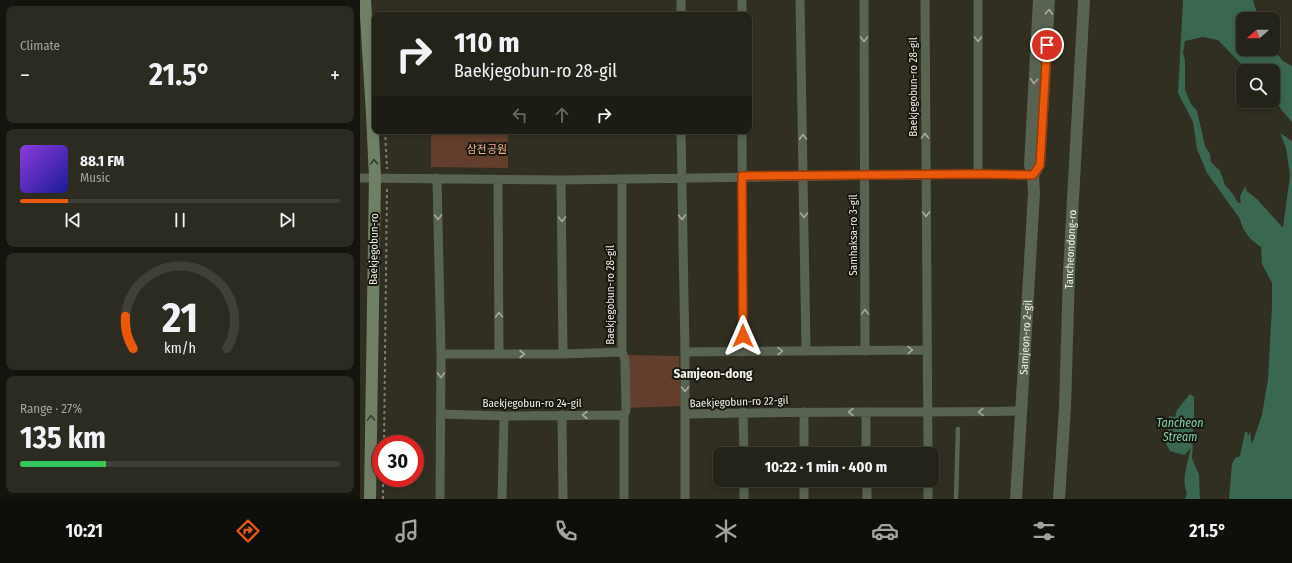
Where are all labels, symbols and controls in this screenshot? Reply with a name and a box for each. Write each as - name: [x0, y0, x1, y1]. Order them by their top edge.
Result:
- one-way arrow: [1044, 9, 1053, 15]
- north arrow: [1236, 12, 1280, 56]
- map controls: [1236, 12, 1280, 108]
- text: 110 m: [454, 26, 520, 59]
- icon: right: [388, 28, 440, 80]
- pin: [1030, 28, 1064, 62]
- icon: arrive: [1036, 34, 1058, 56]
- one-way arrow: [860, 36, 868, 42]
- one-way arrow: [974, 36, 982, 42]
- street label: Baekjegobun-ro 28-gil: [907, 37, 920, 137]
- text: Climate: [20, 38, 60, 53]
- text: 21.5°: [149, 57, 211, 93]
- text: Baekjegobun-ro 28-gil: [454, 60, 617, 82]
- text: −: [20, 62, 30, 89]
- text: +: [330, 62, 340, 89]
- button: search: [1236, 64, 1280, 108]
- one-way arrow: [1030, 78, 1039, 84]
- icon: left: [509, 104, 531, 126]
- icon: ahead: [551, 104, 573, 126]
- icon: right: [593, 104, 615, 126]
- one-way arrow: [921, 133, 929, 139]
- one-way arrow: [799, 134, 807, 140]
- park label: 삼전공원: [467, 143, 507, 156]
- text: 88.1 FM: [80, 152, 124, 170]
- one-way arrow: [370, 159, 379, 165]
- text: Music: [80, 170, 110, 185]
- street label: Samhaksa-ro 3-gil: [847, 194, 860, 276]
- icon: previous: [62, 209, 84, 231]
- icon: pause: [169, 209, 191, 231]
- icon: next: [276, 209, 298, 231]
- street label: Tancheondong-ro: [1062, 209, 1079, 289]
- one-way arrow: [922, 211, 930, 217]
- one-way arrow: [800, 212, 808, 218]
- street label: Baekjegobun-ro: [367, 213, 381, 285]
- one-way arrow: [434, 214, 442, 220]
- one-way arrow: [678, 214, 686, 220]
- one-way arrow: [558, 216, 566, 222]
- street label: Baekjegobun-ro 28-gil: [604, 245, 617, 345]
- text: 21: [161, 293, 198, 343]
- street label: Samjeon-ro 2-gil: [1017, 299, 1034, 375]
- one-way arrow: [861, 309, 869, 315]
- one-way arrow: [495, 312, 503, 318]
- position arrow: [722, 315, 764, 357]
- text: km/h: [164, 340, 196, 357]
- one-way arrow: [907, 346, 913, 354]
- one-way arrow: [777, 347, 783, 355]
- one-way arrow: [519, 350, 525, 358]
- district label: Samjeon-dong: [673, 366, 753, 381]
- one-way arrow: [437, 372, 445, 378]
- one-way arrow: [681, 386, 689, 392]
- street label: Baekjegobun-ro 22-gil: [689, 394, 789, 410]
- street label: Baekjegobun-ro 24-gil: [482, 397, 582, 410]
- text: Range · 27%: [20, 401, 82, 416]
- one-way arrow: [848, 408, 854, 416]
- one-way arrow: [978, 408, 984, 416]
- one-way arrow: [582, 411, 588, 419]
- one-way arrow: [367, 415, 375, 421]
- water label: Tancheon Stream: [1157, 416, 1203, 444]
- text: 135 km: [20, 420, 106, 456]
- speed limit sign: 30: [372, 435, 424, 487]
- text: 10:22 · 1 min · 400 m: [765, 458, 887, 476]
- icon: directions: [234, 517, 262, 545]
- icon: music: [393, 517, 421, 545]
- icon: phone: [552, 517, 580, 545]
- icon: climate: [712, 517, 740, 545]
- icon: car: [871, 517, 899, 545]
- icon: filters: [1030, 517, 1058, 545]
- text: 10:21: [66, 520, 103, 542]
- text: 21.5°: [1189, 520, 1226, 542]

